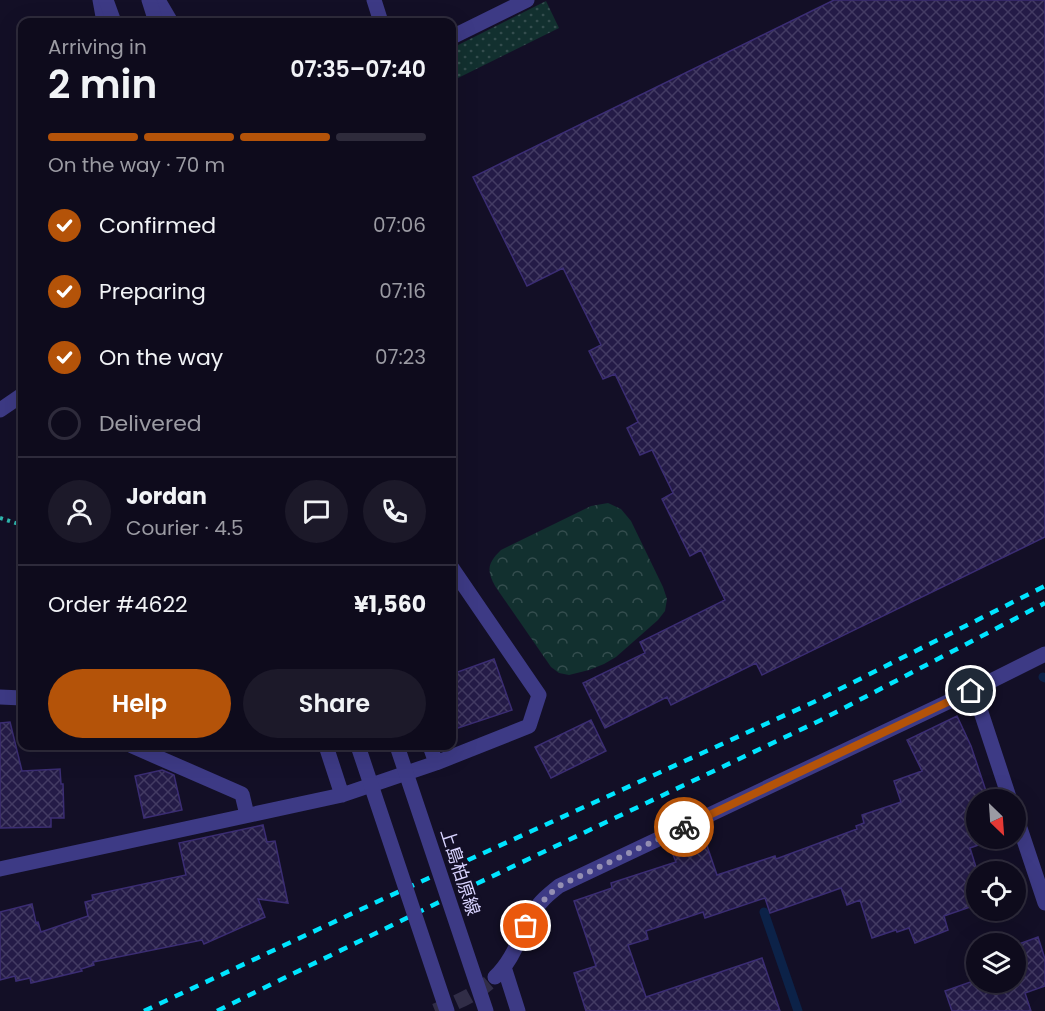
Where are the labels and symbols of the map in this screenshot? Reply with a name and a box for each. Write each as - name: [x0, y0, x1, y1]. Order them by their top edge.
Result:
- pin: [945, 665, 996, 716]
- north arrow: [966, 789, 1026, 849]
- courier: [654, 797, 714, 857]
- street label: 上島柏原線: [435, 825, 486, 919]
- pin: [500, 900, 551, 951]

